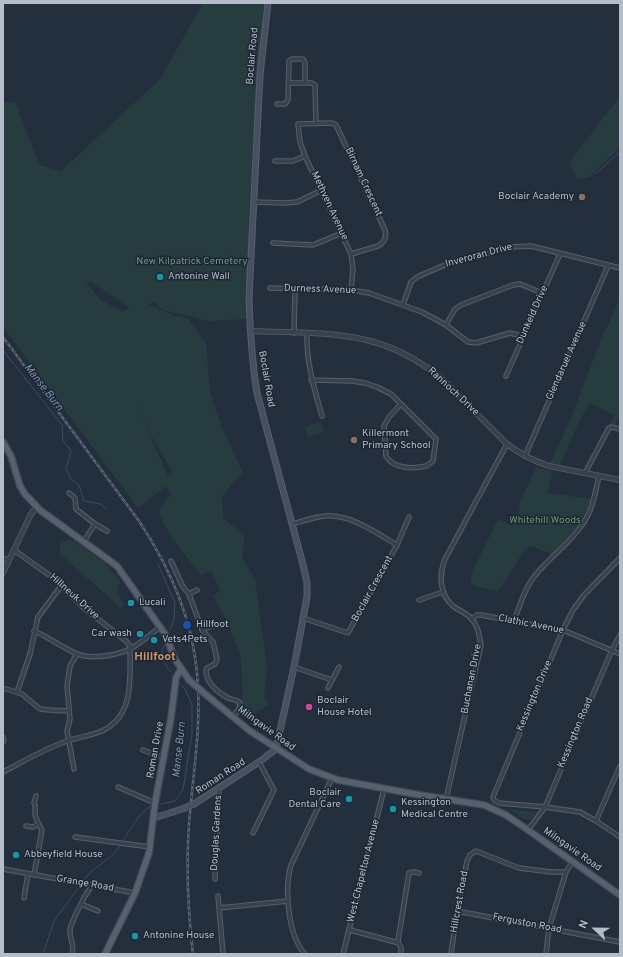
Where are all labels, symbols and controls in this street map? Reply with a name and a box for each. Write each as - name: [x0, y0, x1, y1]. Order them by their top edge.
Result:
- street label: Boclair Road: [245, 27, 261, 85]
- street label: Birnam Crescent: [342, 146, 384, 218]
- street label: Methven Avenue: [308, 170, 350, 242]
- place label: Boclair Academy: [498, 191, 574, 203]
- marker: Boclair Academy: [577, 192, 587, 202]
- street label: Inveroran Drive: [444, 241, 514, 271]
- park label: New Kilpatrick Cemetery: [136, 256, 248, 268]
- place label: Antonine Wall: [168, 271, 230, 283]
- marker: Antonine Wall: [155, 272, 165, 282]
- street label: Durness Avenue: [284, 283, 356, 297]
- street label: Dunkeld Drive: [515, 284, 551, 346]
- street label: Glendaruel Avenue: [544, 320, 590, 402]
- street label: Boclair Road: [255, 350, 277, 408]
- water label: Manse Burn: [21, 362, 65, 414]
- street label: Rannoch Drive: [425, 365, 481, 419]
- place label: Killermont Primary School: [362, 428, 431, 452]
- marker: Killermont Primary School: [349, 435, 359, 445]
- park label: Whitehill Woods: [509, 515, 581, 527]
- street label: Boclair Crescent: [350, 554, 396, 624]
- street label: Hillneuk Drive: [47, 571, 101, 623]
- place label: Lucali: [139, 597, 165, 609]
- marker: Lucali: [126, 598, 136, 608]
- street label: Clathic Avenue: [497, 613, 565, 637]
- marker: Hillfoot: [181, 619, 193, 631]
- place label: Hillfoot: [196, 619, 229, 631]
- place label: Car wash: [91, 628, 132, 640]
- marker: Car wash: [135, 629, 145, 639]
- place label: Vets4Pets: [162, 634, 208, 646]
- marker: Vets4Pets: [149, 635, 159, 645]
- street label: Buchanan Drive: [459, 643, 485, 715]
- district label: Hillfoot: [134, 651, 176, 665]
- street label: Kessington Drive: [515, 659, 555, 733]
- place label: Boclair House Hotel: [317, 695, 372, 718]
- street label: Kessington Road: [556, 696, 596, 770]
- marker: Boclair House Hotel: [304, 702, 314, 712]
- street label: Milngavie Road: [235, 704, 297, 754]
- street label: Roman Drive: [145, 721, 167, 779]
- water label: Manse Burn: [171, 722, 189, 778]
- street label: Roman Road: [194, 756, 248, 798]
- place label: Boclair Dental Care: [289, 787, 341, 810]
- marker: Boclair Dental Care: [344, 794, 354, 804]
- street label: Douglas Gardens: [209, 795, 225, 871]
- place label: Kessington Medical Centre: [401, 797, 468, 820]
- marker: Kessington Medical Centre: [388, 804, 398, 814]
- street label: West Chapelton Avenue: [345, 818, 383, 924]
- street label: Milngavie Road: [541, 825, 603, 875]
- place label: Abbeyfield House: [24, 849, 103, 861]
- marker: Abbeyfield House: [11, 850, 21, 860]
- street label: Hillcrest Road: [449, 870, 471, 934]
- street label: Grange Road: [55, 873, 115, 895]
- north arrow: [575, 909, 615, 949]
- street label: Ferguston Road: [491, 911, 563, 937]
- text: N: [576, 918, 592, 931]
- place label: Antonine House: [143, 930, 214, 942]
- marker: Antonine House: [130, 931, 140, 941]

